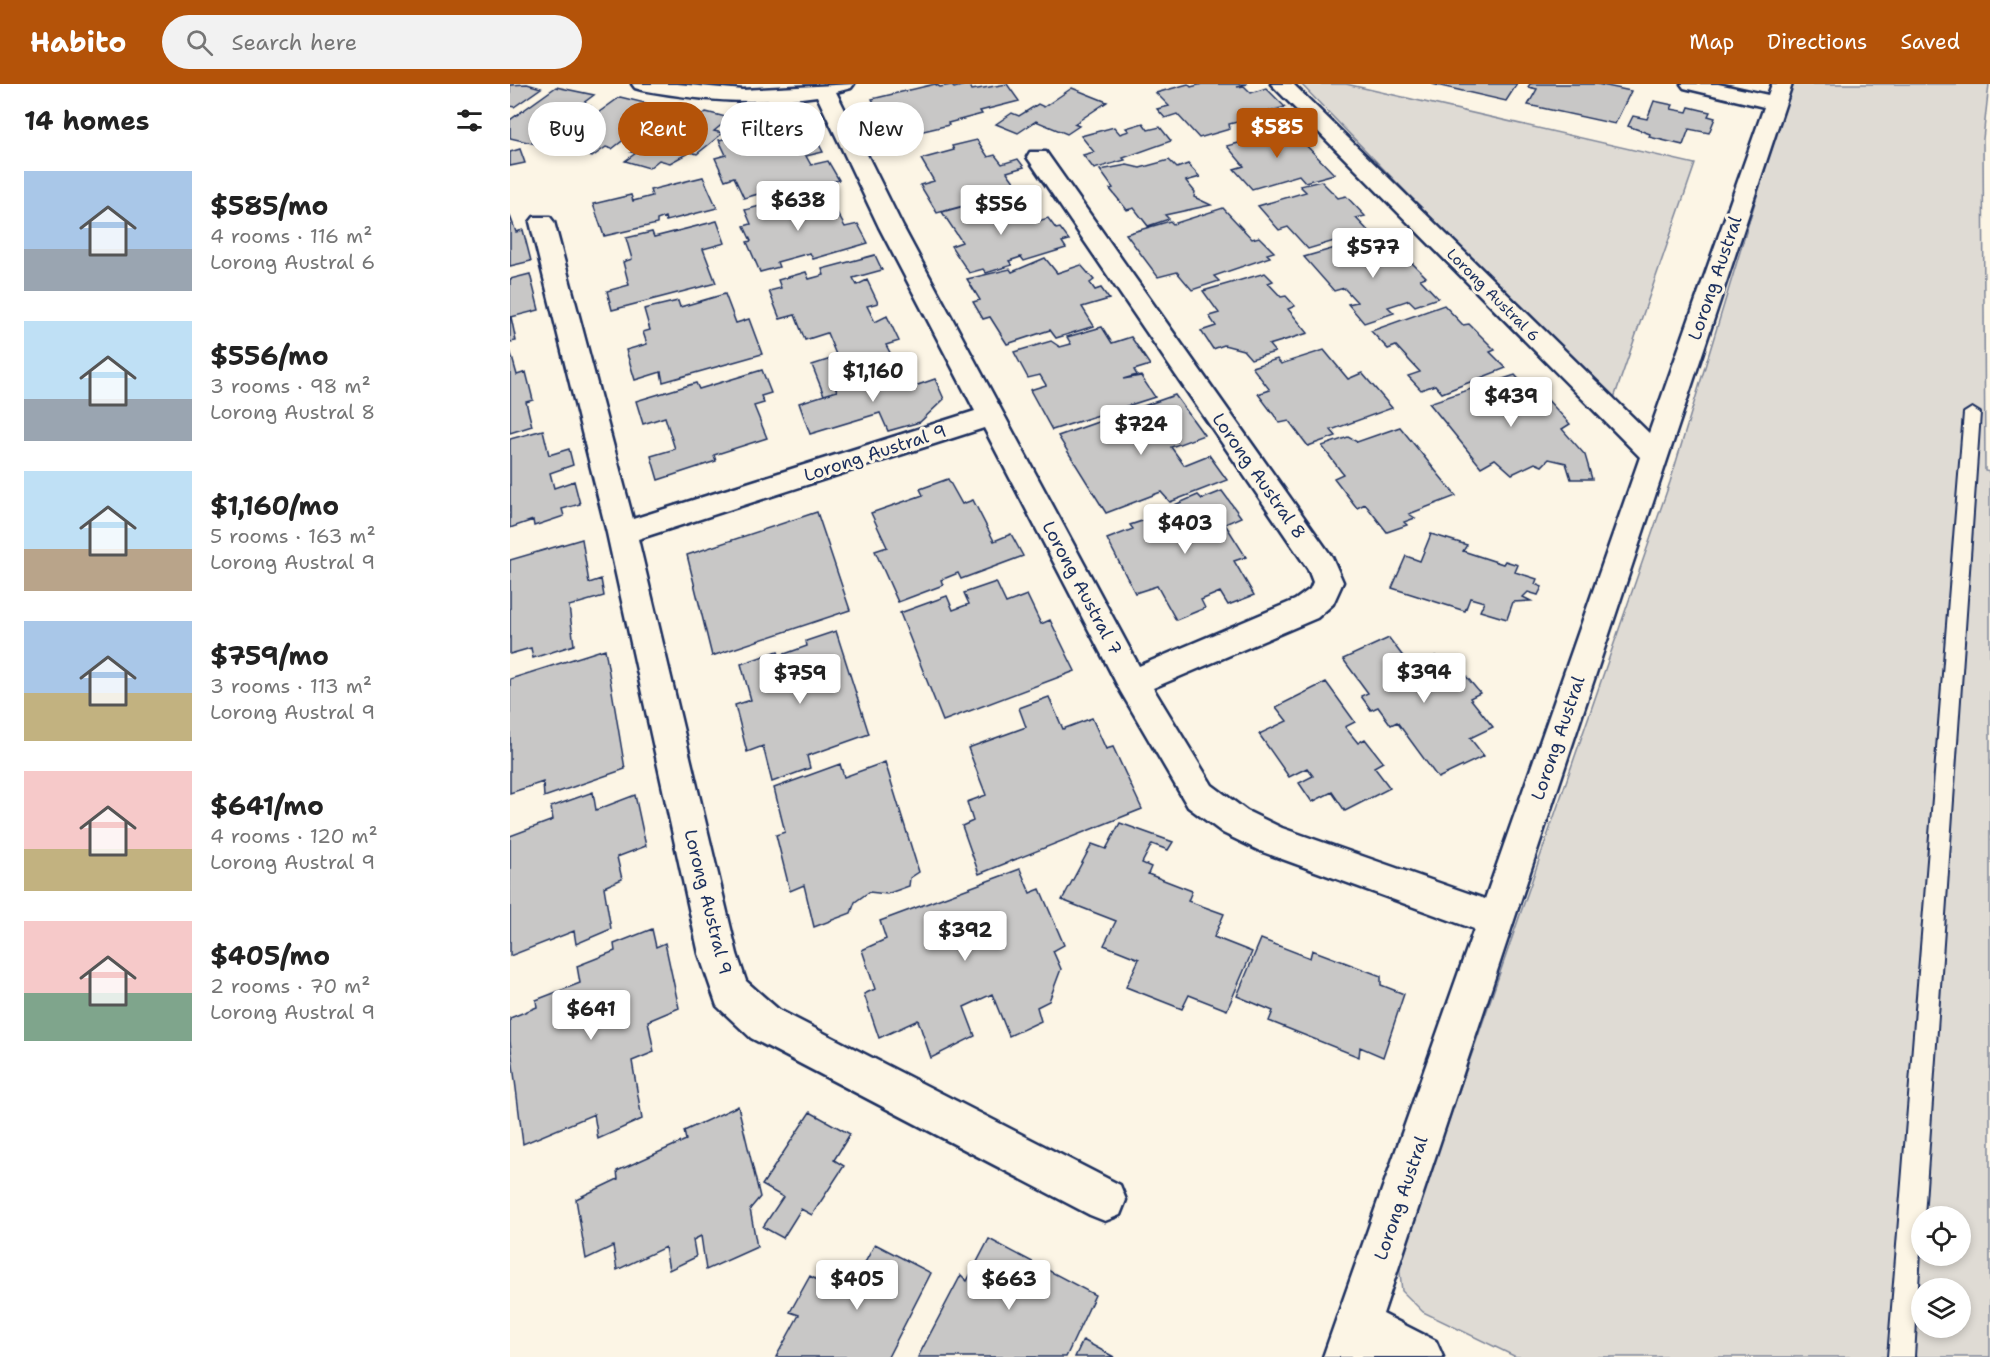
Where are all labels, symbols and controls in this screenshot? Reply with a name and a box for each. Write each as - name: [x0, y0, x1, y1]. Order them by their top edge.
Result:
- search box: [162, 15, 582, 69]
- text: Habito: [30, 23, 126, 61]
- icon: search: [183, 26, 216, 59]
- text: Search here: [231, 28, 357, 57]
- text: Map: [1689, 28, 1734, 56]
- text: Directions: [1767, 28, 1867, 56]
- text: Saved: [1900, 28, 1960, 56]
- chip: Buy: [528, 102, 606, 156]
- chip: Rent: [618, 102, 708, 156]
- chip: Filters: [720, 102, 825, 156]
- chip: New: [837, 102, 924, 156]
- text: 14 homes: [24, 103, 150, 138]
- icon: filters: [453, 104, 486, 137]
- pin: $585: [1241, 108, 1313, 159]
- text: $585: [1251, 114, 1303, 140]
- pin: $638: [762, 181, 834, 232]
- pin: $556: [965, 185, 1037, 236]
- text: $638: [770, 187, 826, 213]
- text: $585/mo: [210, 188, 328, 223]
- text: $556: [975, 191, 1027, 217]
- icon: home: [72, 195, 144, 267]
- street label: Lorong Austral: [1683, 212, 1748, 343]
- text: 4 rooms · 116 m²: [210, 223, 372, 249]
- pin: $577: [1337, 228, 1409, 279]
- text: $577: [1346, 234, 1400, 260]
- street label: Lorong Austral 6: [1442, 244, 1544, 346]
- text: Lorong Austral 6: [210, 249, 375, 275]
- text: $556/mo: [210, 338, 329, 373]
- icon: home: [72, 345, 144, 417]
- pin: $1,160: [824, 352, 922, 403]
- text: $1,160: [842, 358, 904, 384]
- text: 3 rooms · 98 m²: [210, 373, 371, 399]
- pin: $439: [1475, 377, 1547, 428]
- text: $439: [1484, 383, 1538, 409]
- text: Lorong Austral 8: [210, 399, 375, 425]
- pin: $724: [1105, 405, 1177, 456]
- street label: Lorong Austral 8: [1207, 408, 1311, 544]
- text: $724: [1114, 411, 1168, 437]
- street label: Lorong Austral 9: [801, 419, 949, 487]
- text: $1,160/mo: [210, 488, 339, 523]
- icon: home: [72, 495, 144, 567]
- pin: $403: [1149, 504, 1221, 555]
- text: $403: [1157, 510, 1213, 536]
- street label: Lorong Austral 7: [1037, 517, 1127, 659]
- text: 5 rooms · 163 m²: [210, 523, 376, 549]
- text: Lorong Austral 9: [210, 549, 375, 575]
- text: $759/mo: [210, 638, 329, 673]
- icon: home: [72, 645, 144, 717]
- pin: $394: [1388, 653, 1460, 704]
- pin: $759: [764, 654, 836, 705]
- text: $394: [1397, 659, 1451, 685]
- text: $759: [774, 660, 826, 686]
- street label: Lorong Austral: [1526, 672, 1591, 803]
- text: 3 rooms · 113 m²: [210, 673, 372, 699]
- text: Lorong Austral 9: [210, 699, 375, 725]
- text: $641/mo: [210, 788, 324, 823]
- icon: home: [72, 795, 144, 867]
- text: 4 rooms · 120 m²: [210, 823, 378, 849]
- street label: Lorong Austral 9: [678, 827, 738, 977]
- text: Lorong Austral 9: [210, 849, 375, 875]
- pin: $392: [929, 911, 1001, 962]
- text: $392: [938, 917, 992, 943]
- text: $405/mo: [210, 938, 330, 973]
- icon: home: [72, 945, 144, 1017]
- text: 2 rooms · 70 m²: [210, 973, 371, 999]
- pin: $641: [555, 990, 627, 1041]
- text: $641: [566, 996, 616, 1022]
- text: Lorong Austral 9: [210, 999, 375, 1025]
- street label: Lorong Austral: [1369, 1132, 1434, 1263]
- map controls: [1911, 1206, 1971, 1338]
- button: locate: [1911, 1206, 1971, 1266]
- pin: $405: [821, 1260, 893, 1311]
- pin: $663: [973, 1260, 1045, 1311]
- text: $405: [830, 1266, 884, 1292]
- text: $663: [981, 1266, 1037, 1292]
- button: layers: [1911, 1278, 1971, 1338]

